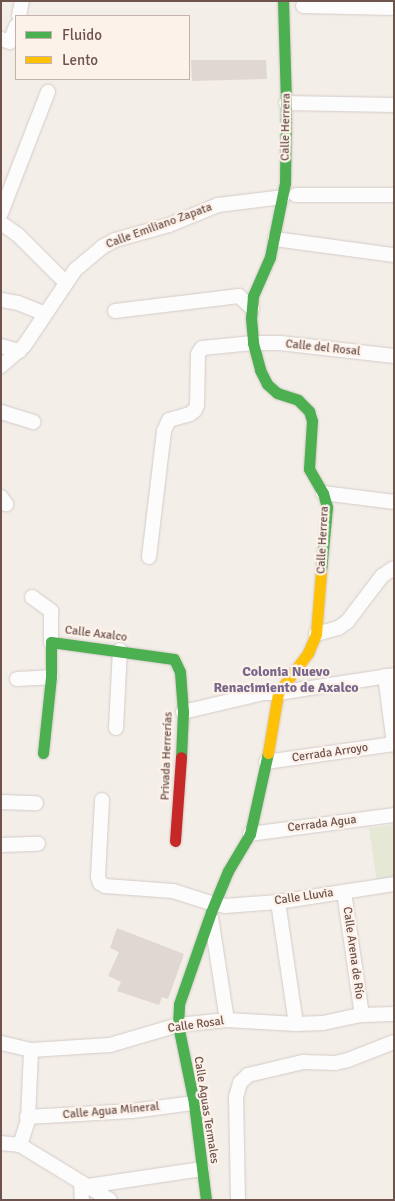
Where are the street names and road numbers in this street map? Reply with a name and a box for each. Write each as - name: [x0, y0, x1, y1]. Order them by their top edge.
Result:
- street label: Calle Herrera: [278, 93, 294, 161]
- street label: Calle Emiliano Zapata: [104, 200, 214, 252]
- street label: Calle del Rosal: [285, 337, 361, 359]
- street label: Calle Herrera: [314, 506, 332, 574]
- street label: Calle Axalco: [64, 623, 128, 645]
- street label: Privada Herrerías: [158, 711, 176, 801]
- street label: Cerrada Arroyo: [291, 741, 369, 765]
- street label: Cerrada Agua: [287, 813, 357, 835]
- street label: Calle Lluvia: [274, 886, 334, 908]
- street label: Calle Arena de Río: [339, 906, 367, 1000]
- street label: Calle Rosal: [167, 1014, 225, 1036]
- street label: Calle Aguas Termales: [190, 1055, 222, 1165]
- street label: Calle Agua Mineral: [62, 1100, 160, 1122]

